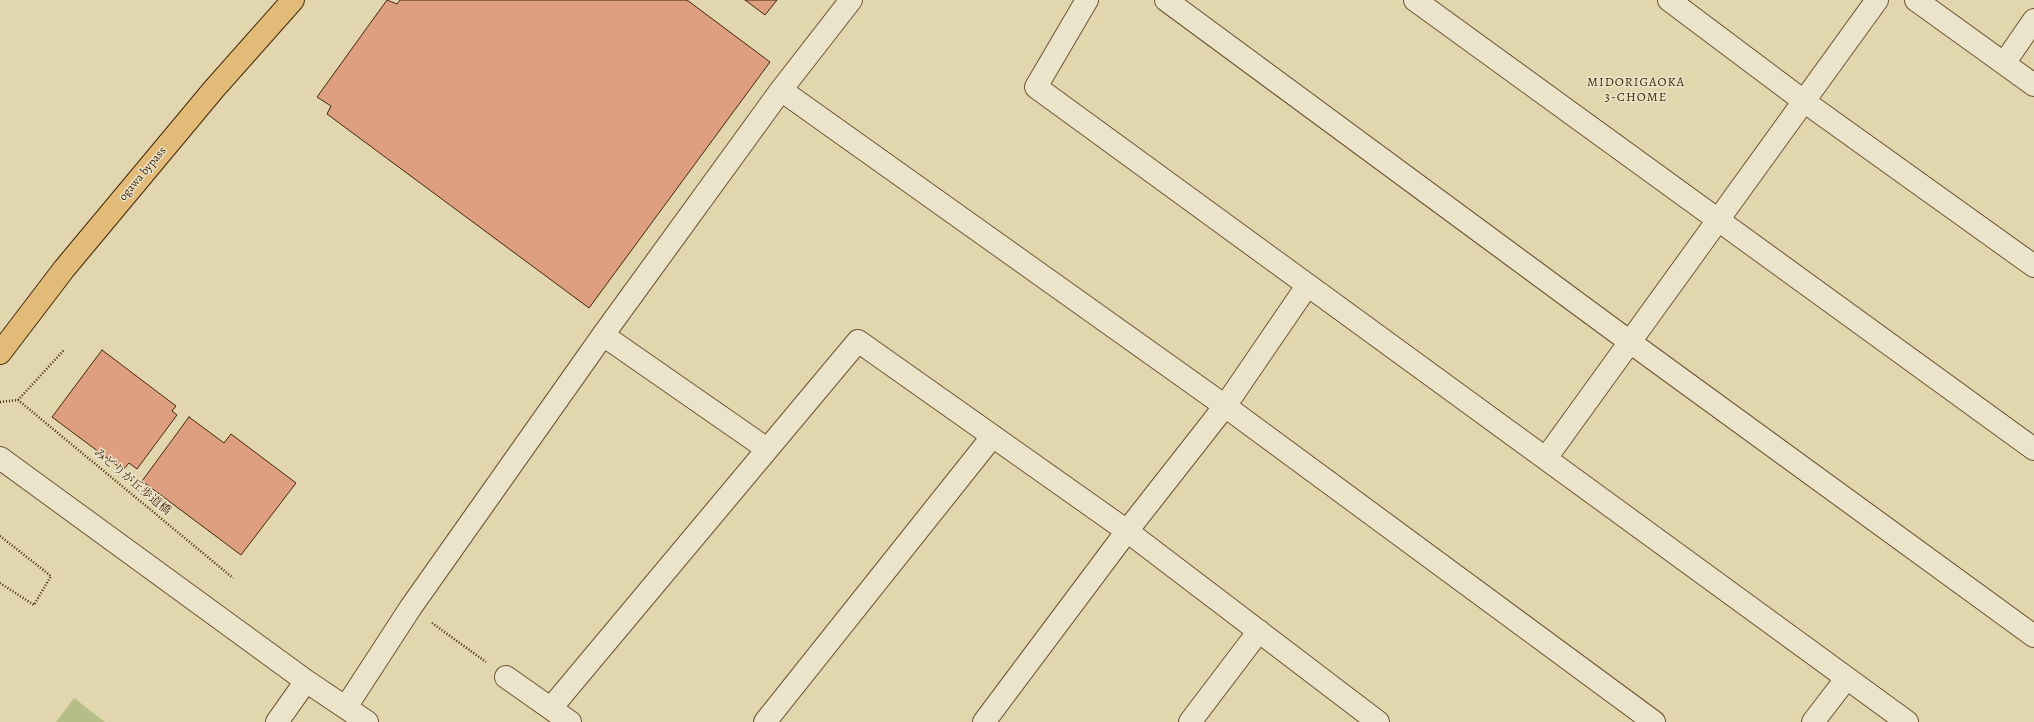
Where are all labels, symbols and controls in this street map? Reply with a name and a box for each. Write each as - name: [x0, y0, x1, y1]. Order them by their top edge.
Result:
- district label: MIDORIGAOKA 3-CHOME: [1587, 75, 1685, 106]
- street label: ogawa bypass: [116, 144, 170, 204]
- street label: みどりが丘歩道橋: [91, 446, 173, 518]

